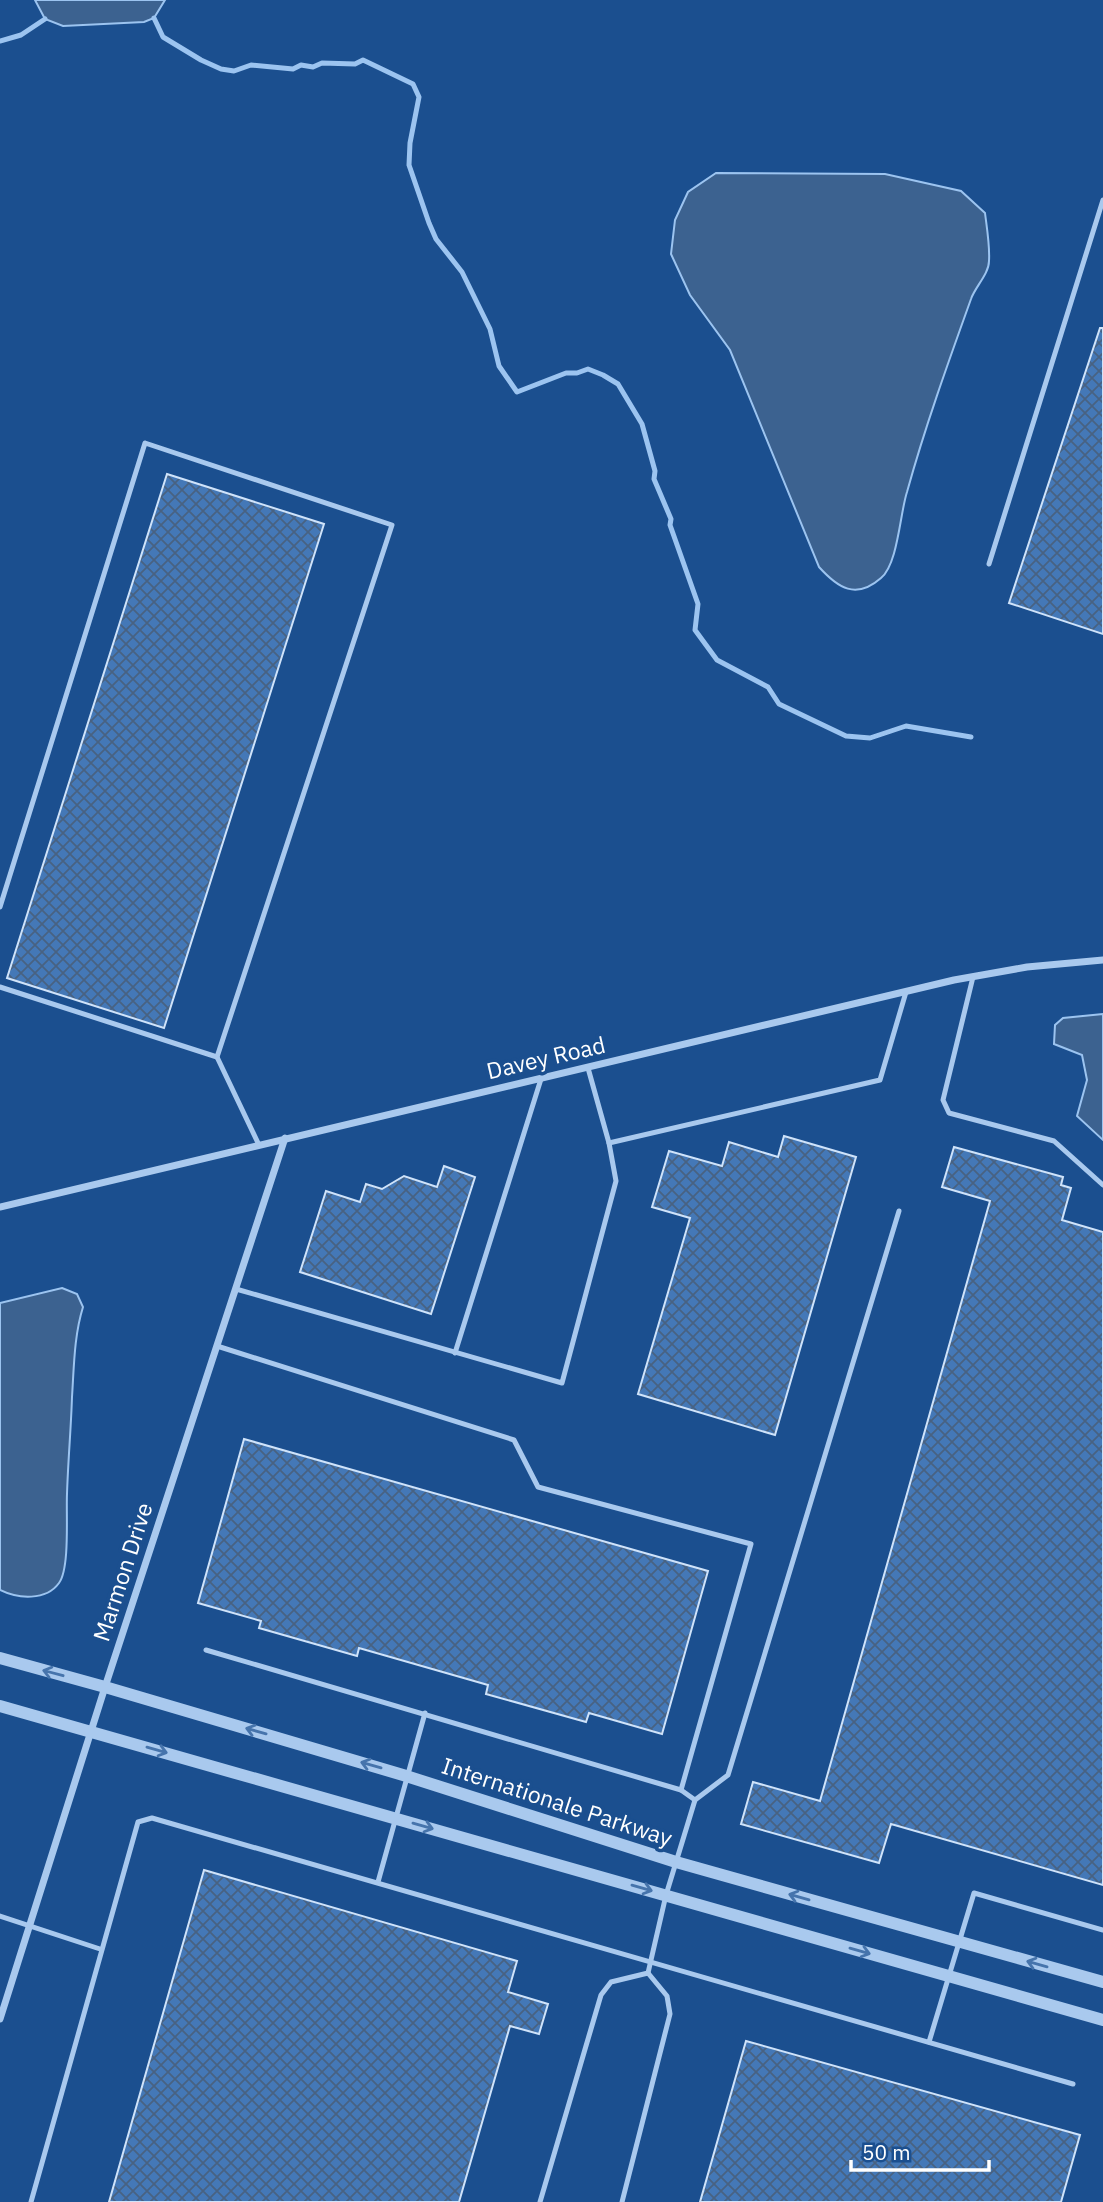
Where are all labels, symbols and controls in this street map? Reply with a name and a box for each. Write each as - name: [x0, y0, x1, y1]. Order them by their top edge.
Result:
- street label: Davey Road: [483, 1029, 608, 1085]
- street label: Marmon Drive: [85, 1498, 159, 1645]
- one-way arrow: [42, 1665, 64, 1678]
- one-way arrow: [245, 1724, 267, 1737]
- one-way arrow: [146, 1744, 168, 1757]
- street label: Internationale Parkway: [438, 1750, 677, 1853]
- one-way arrow: [360, 1758, 382, 1771]
- one-way arrow: [412, 1820, 434, 1833]
- one-way arrow: [630, 1883, 652, 1896]
- one-way arrow: [789, 1889, 811, 1902]
- one-way arrow: [849, 1945, 871, 1958]
- one-way arrow: [1027, 1957, 1049, 1970]
- scale bar: [851, 2128, 989, 2172]
- text: 50 m: [862, 2138, 911, 2166]

